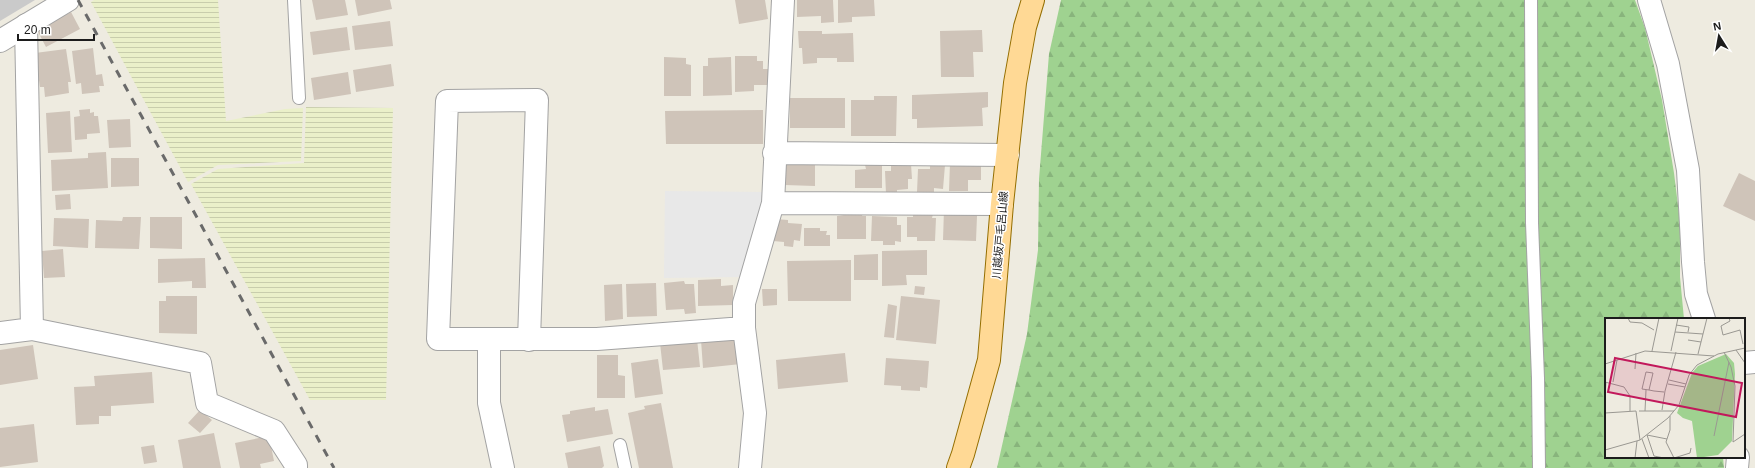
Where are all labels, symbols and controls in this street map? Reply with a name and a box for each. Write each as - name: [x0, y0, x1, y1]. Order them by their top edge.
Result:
- scale bar: [18, 16, 94, 42]
- north arrow: [1699, 16, 1739, 56]
- text: N: [1712, 20, 1722, 33]
- text: 20 m: [24, 23, 51, 37]
- street label: 川越坂戸毛呂山線: [990, 191, 1010, 279]
- inset map: [1605, 318, 1745, 458]

